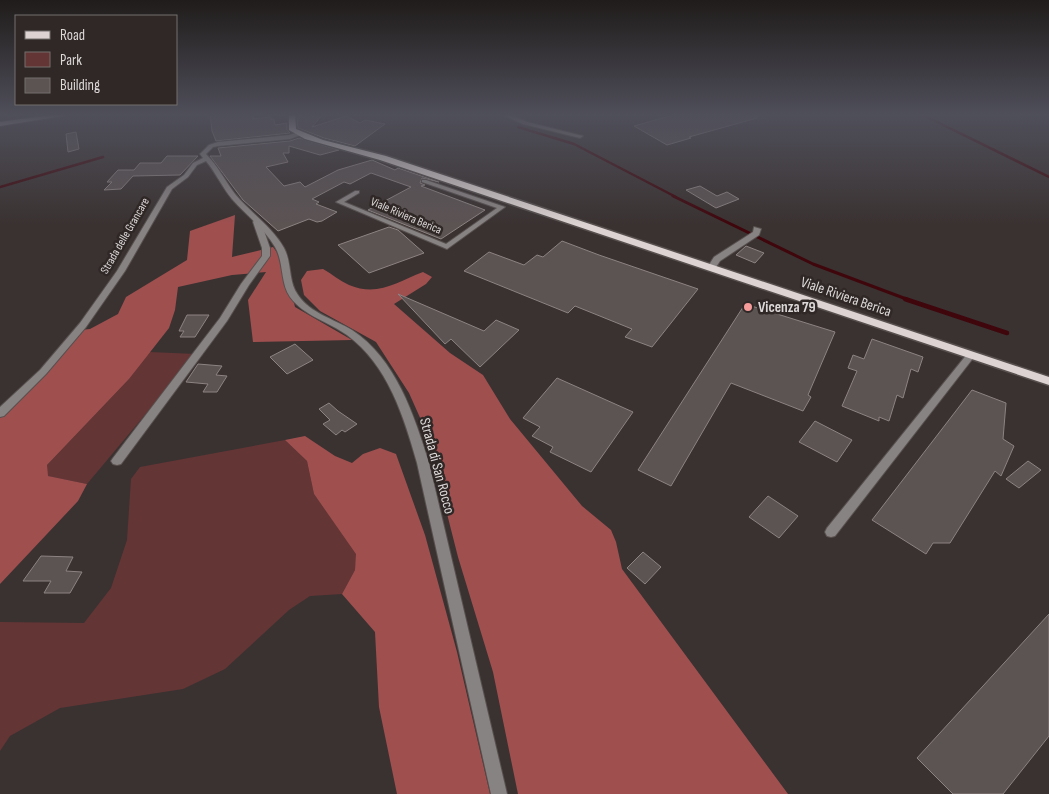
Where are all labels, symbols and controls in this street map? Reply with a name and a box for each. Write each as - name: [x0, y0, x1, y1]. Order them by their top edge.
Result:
- legend: [15, 15, 178, 105]
- text: Road: [60, 26, 85, 45]
- text: Park: [60, 51, 82, 70]
- text: Building: [60, 76, 100, 95]
- street label: Viale Riviera Berica: [368, 194, 444, 238]
- street label: Strada delle Grancare: [97, 195, 153, 277]
- street label: Viale Riviera Berica: [798, 273, 894, 321]
- place label: Vicenza 79: [758, 298, 816, 317]
- marker: Vicenza 79: [742, 301, 754, 313]
- street label: Strada di San Rocco: [415, 416, 459, 516]

